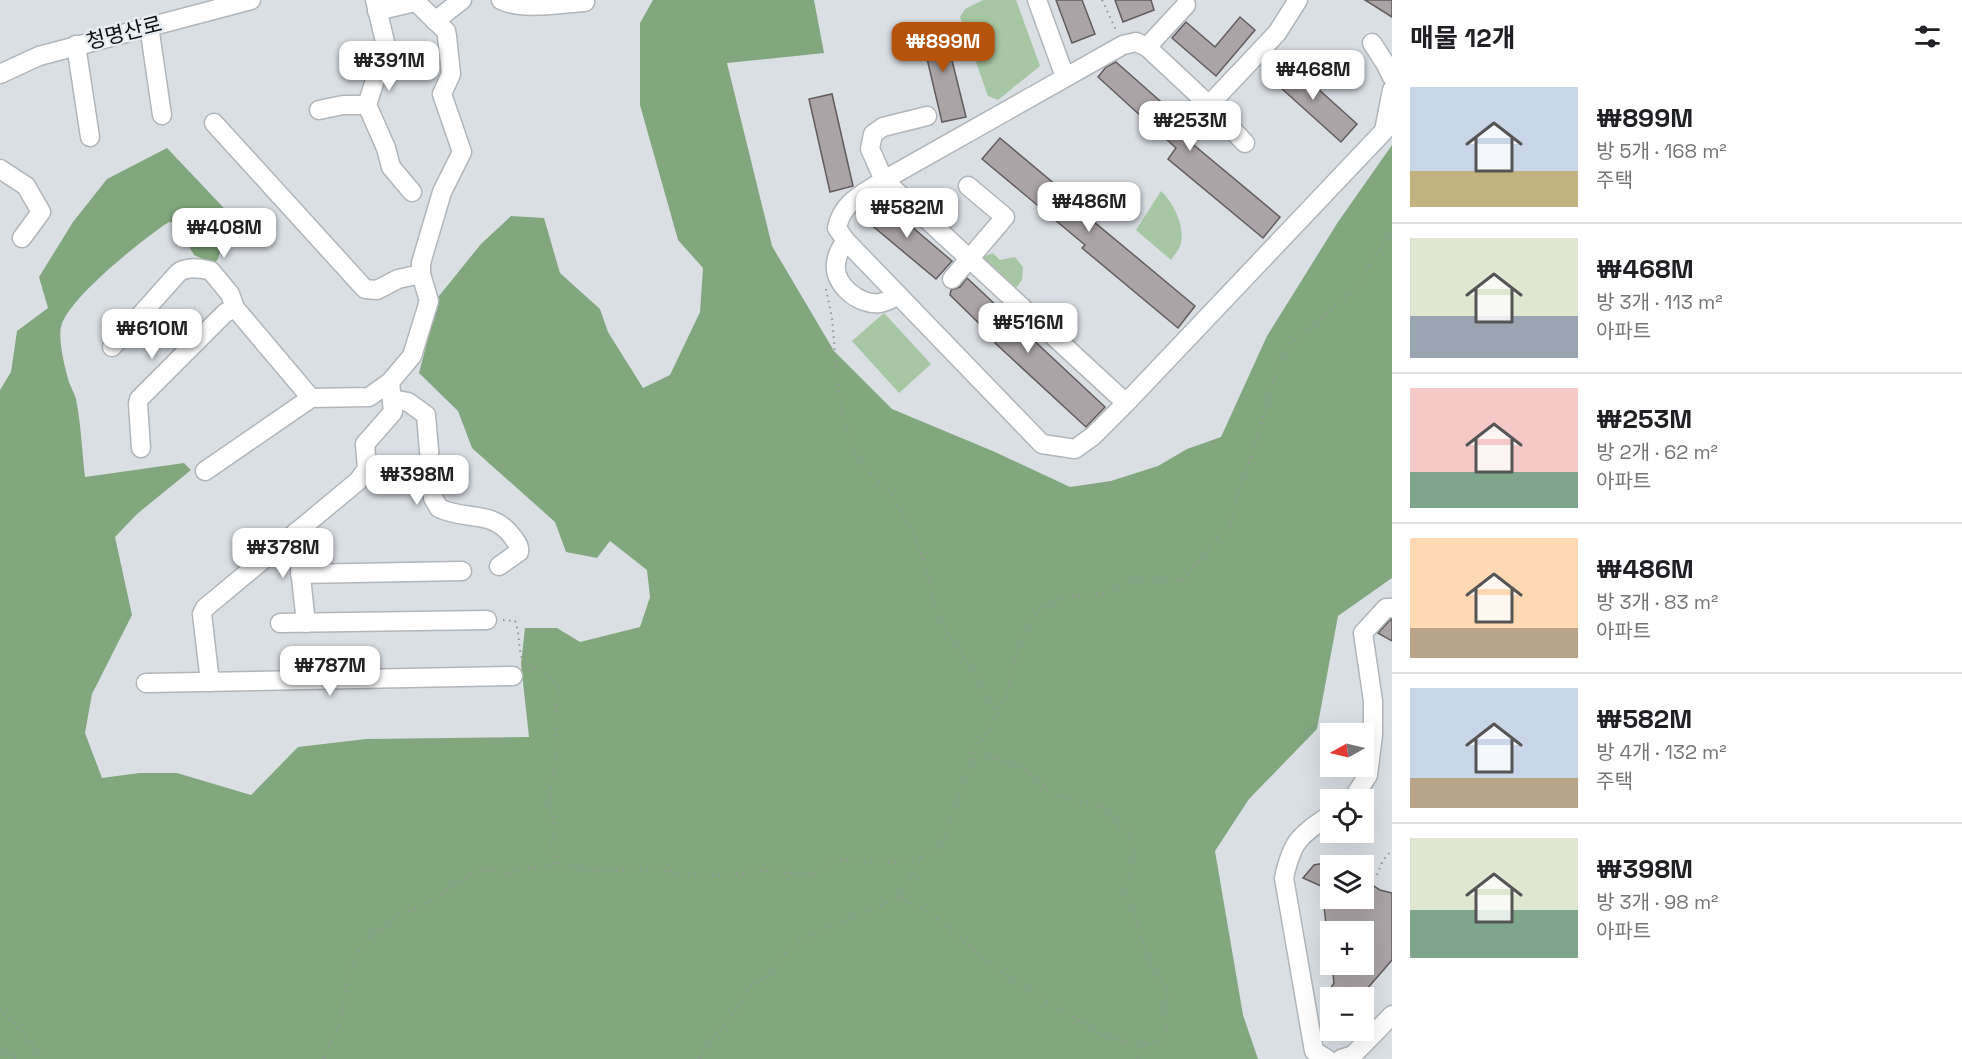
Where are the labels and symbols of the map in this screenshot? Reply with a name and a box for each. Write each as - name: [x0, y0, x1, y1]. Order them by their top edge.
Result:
- street label: 청명산로: [83, 10, 165, 55]
- pin: ₩899M: [901, 22, 985, 73]
- pin: ₩391M: [347, 41, 431, 92]
- pin: ₩468M: [1271, 50, 1355, 101]
- pin: ₩253M: [1148, 101, 1232, 152]
- pin: ₩486M: [1047, 182, 1131, 233]
- pin: ₩582M: [865, 188, 949, 239]
- pin: ₩408M: [182, 208, 266, 259]
- pin: ₩516M: [986, 303, 1070, 354]
- pin: ₩610M: [110, 309, 194, 360]
- pin: ₩398M: [375, 455, 459, 506]
- pin: ₩378M: [241, 528, 325, 579]
- pin: ₩787M: [288, 646, 372, 697]
- north arrow: [1320, 723, 1374, 777]

